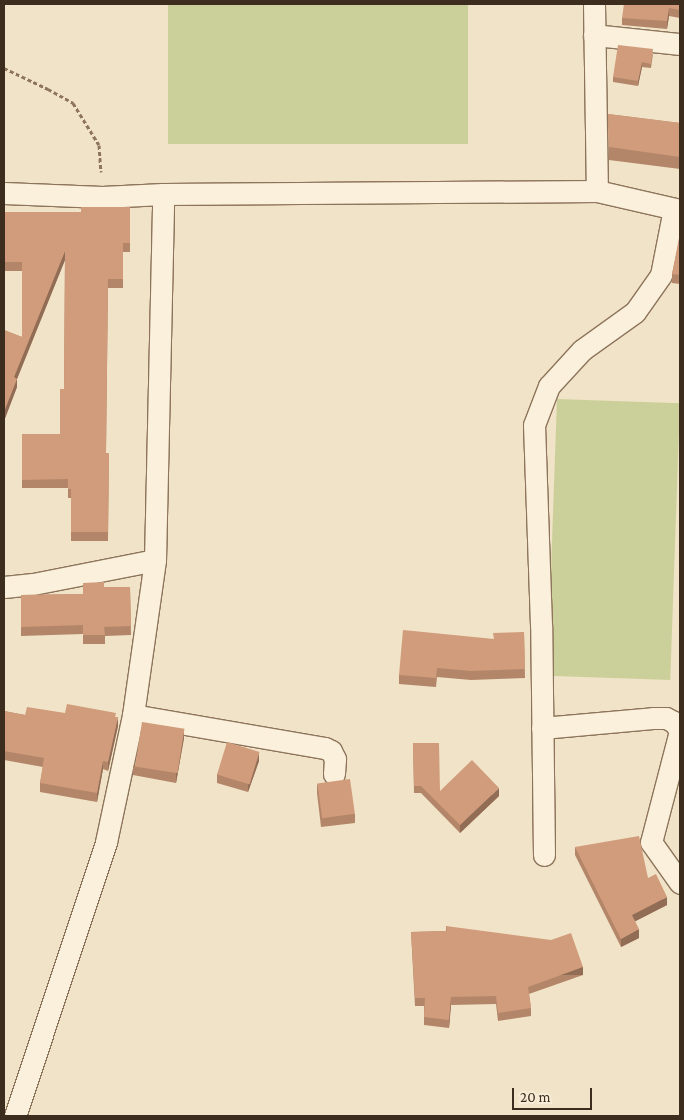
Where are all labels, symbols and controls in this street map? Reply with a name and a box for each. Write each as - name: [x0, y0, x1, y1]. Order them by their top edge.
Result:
- scale bar: [514, 1078, 594, 1110]
- text: 20 m: [520, 1089, 551, 1105]

